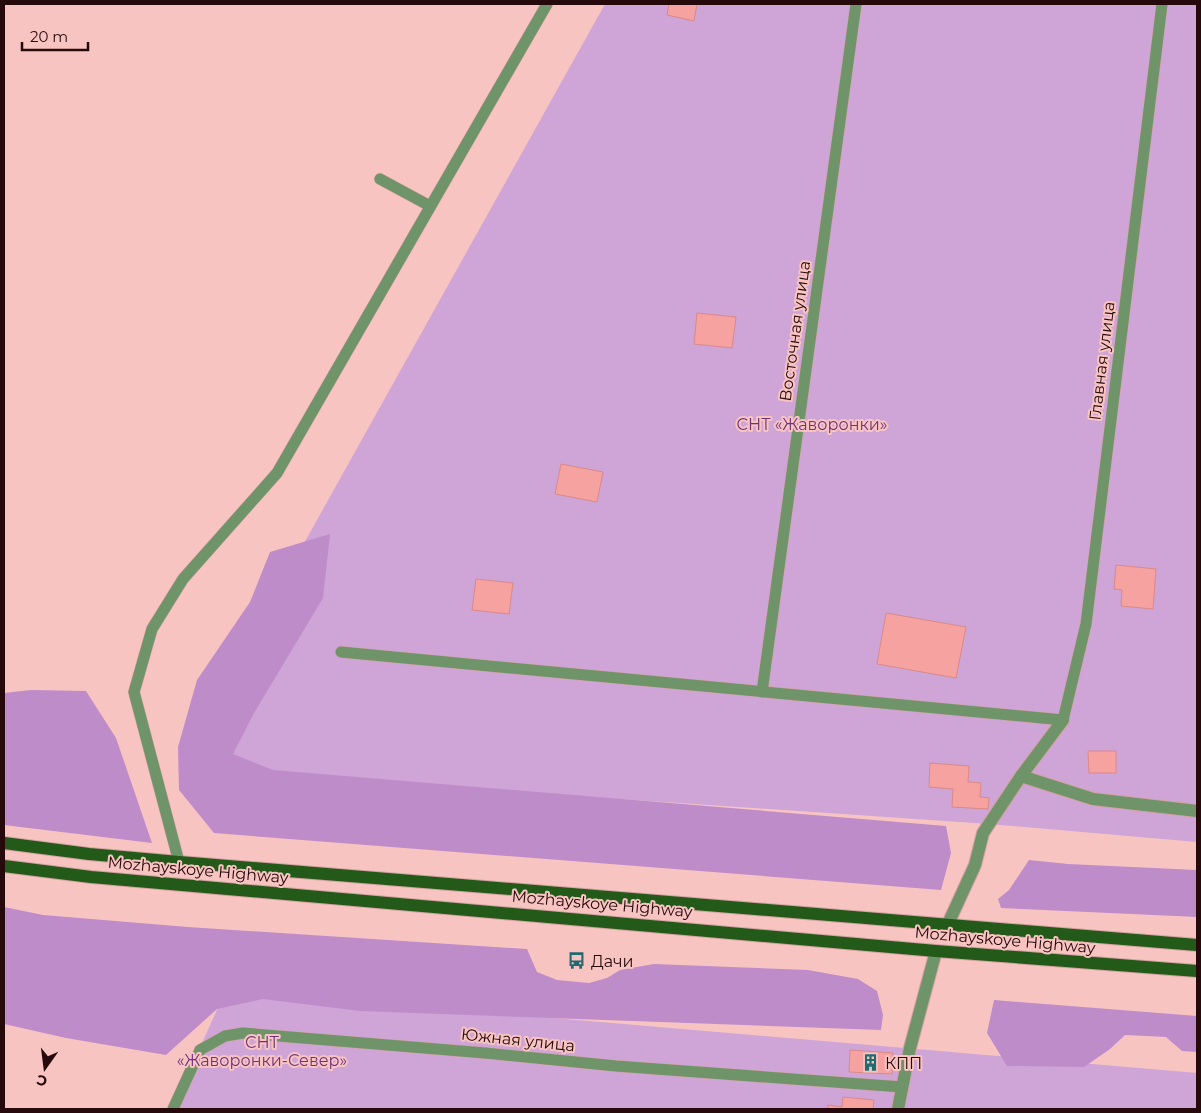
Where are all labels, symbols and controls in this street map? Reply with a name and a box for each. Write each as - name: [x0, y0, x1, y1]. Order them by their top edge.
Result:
- scale bar: [22, 20, 89, 52]
- text: 20 m: [30, 27, 68, 46]
- street label: Восточная улица: [776, 259, 814, 403]
- street label: Главная улица: [1085, 300, 1119, 422]
- park label: СНТ «Жаворонки»: [737, 415, 887, 434]
- street label: Mozhayskoye Highway: [107, 853, 290, 887]
- street label: Mozhayskoye Highway: [511, 887, 694, 921]
- street label: Mozhayskoye Highway: [914, 923, 1097, 957]
- bus stop icon: Дачи: [567, 951, 587, 971]
- place label: Дачи: [591, 952, 634, 971]
- street label: Южная улица: [460, 1025, 576, 1055]
- park label: СНТ «Жаворонки-Север»: [177, 1033, 347, 1070]
- north arrow: [20, 1043, 70, 1093]
- building icon: КПП: [861, 1053, 881, 1073]
- place label: КПП: [885, 1054, 922, 1073]
- text: С: [35, 1071, 49, 1091]

